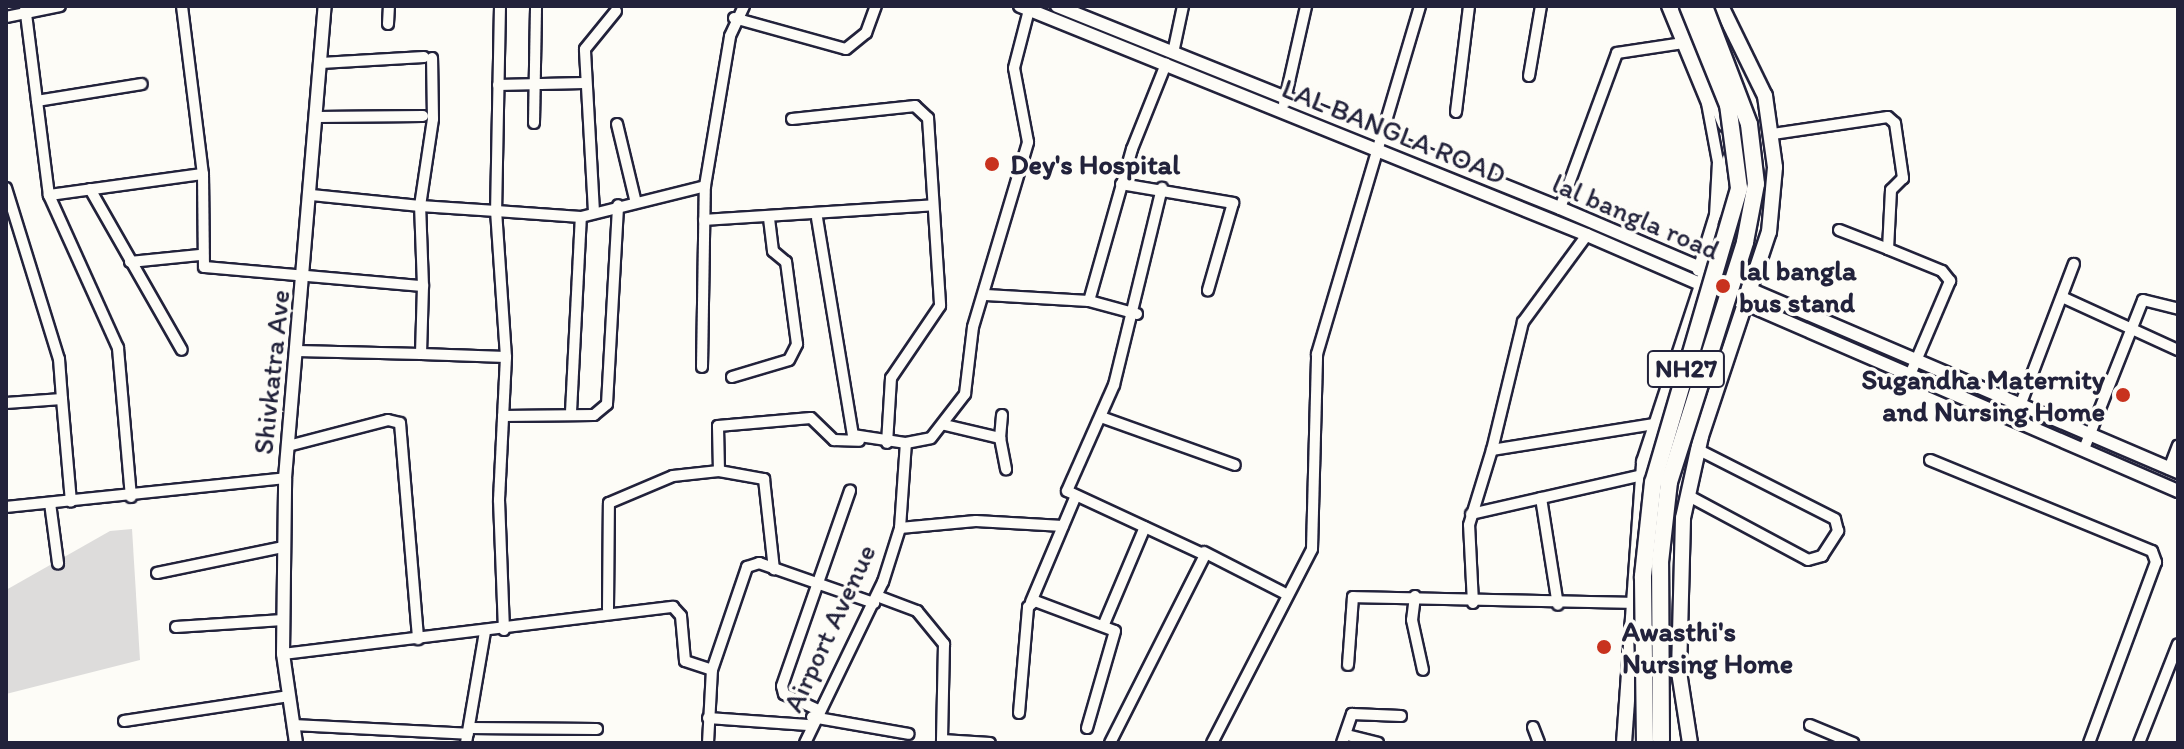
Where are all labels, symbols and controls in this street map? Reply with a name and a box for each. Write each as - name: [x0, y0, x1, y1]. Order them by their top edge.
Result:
- street label: LAL BANGLA ROAD: [1277, 71, 1511, 191]
- place label: Dey's Hospital: [1010, 147, 1179, 181]
- marker: Dey's Hospital: [981, 153, 1003, 175]
- street label: lal bangla road: [1548, 166, 1724, 266]
- place label: lal bangla bus stand: [1739, 253, 1857, 319]
- marker: lal bangla bus stand: [1714, 277, 1732, 295]
- street label: Shivkatra Ave: [246, 288, 296, 456]
- road number: NH27: [1646, 347, 1726, 391]
- place label: Sugandha Maternity and Nursing Home: [1862, 362, 2105, 428]
- marker: Sugandha Maternity and Nursing Home: [2112, 384, 2134, 406]
- street label: Airport Avenue: [776, 539, 882, 717]
- place label: Awasthi's Nursing Home: [1622, 614, 1794, 680]
- marker: Awasthi's Nursing Home: [1593, 636, 1615, 658]

